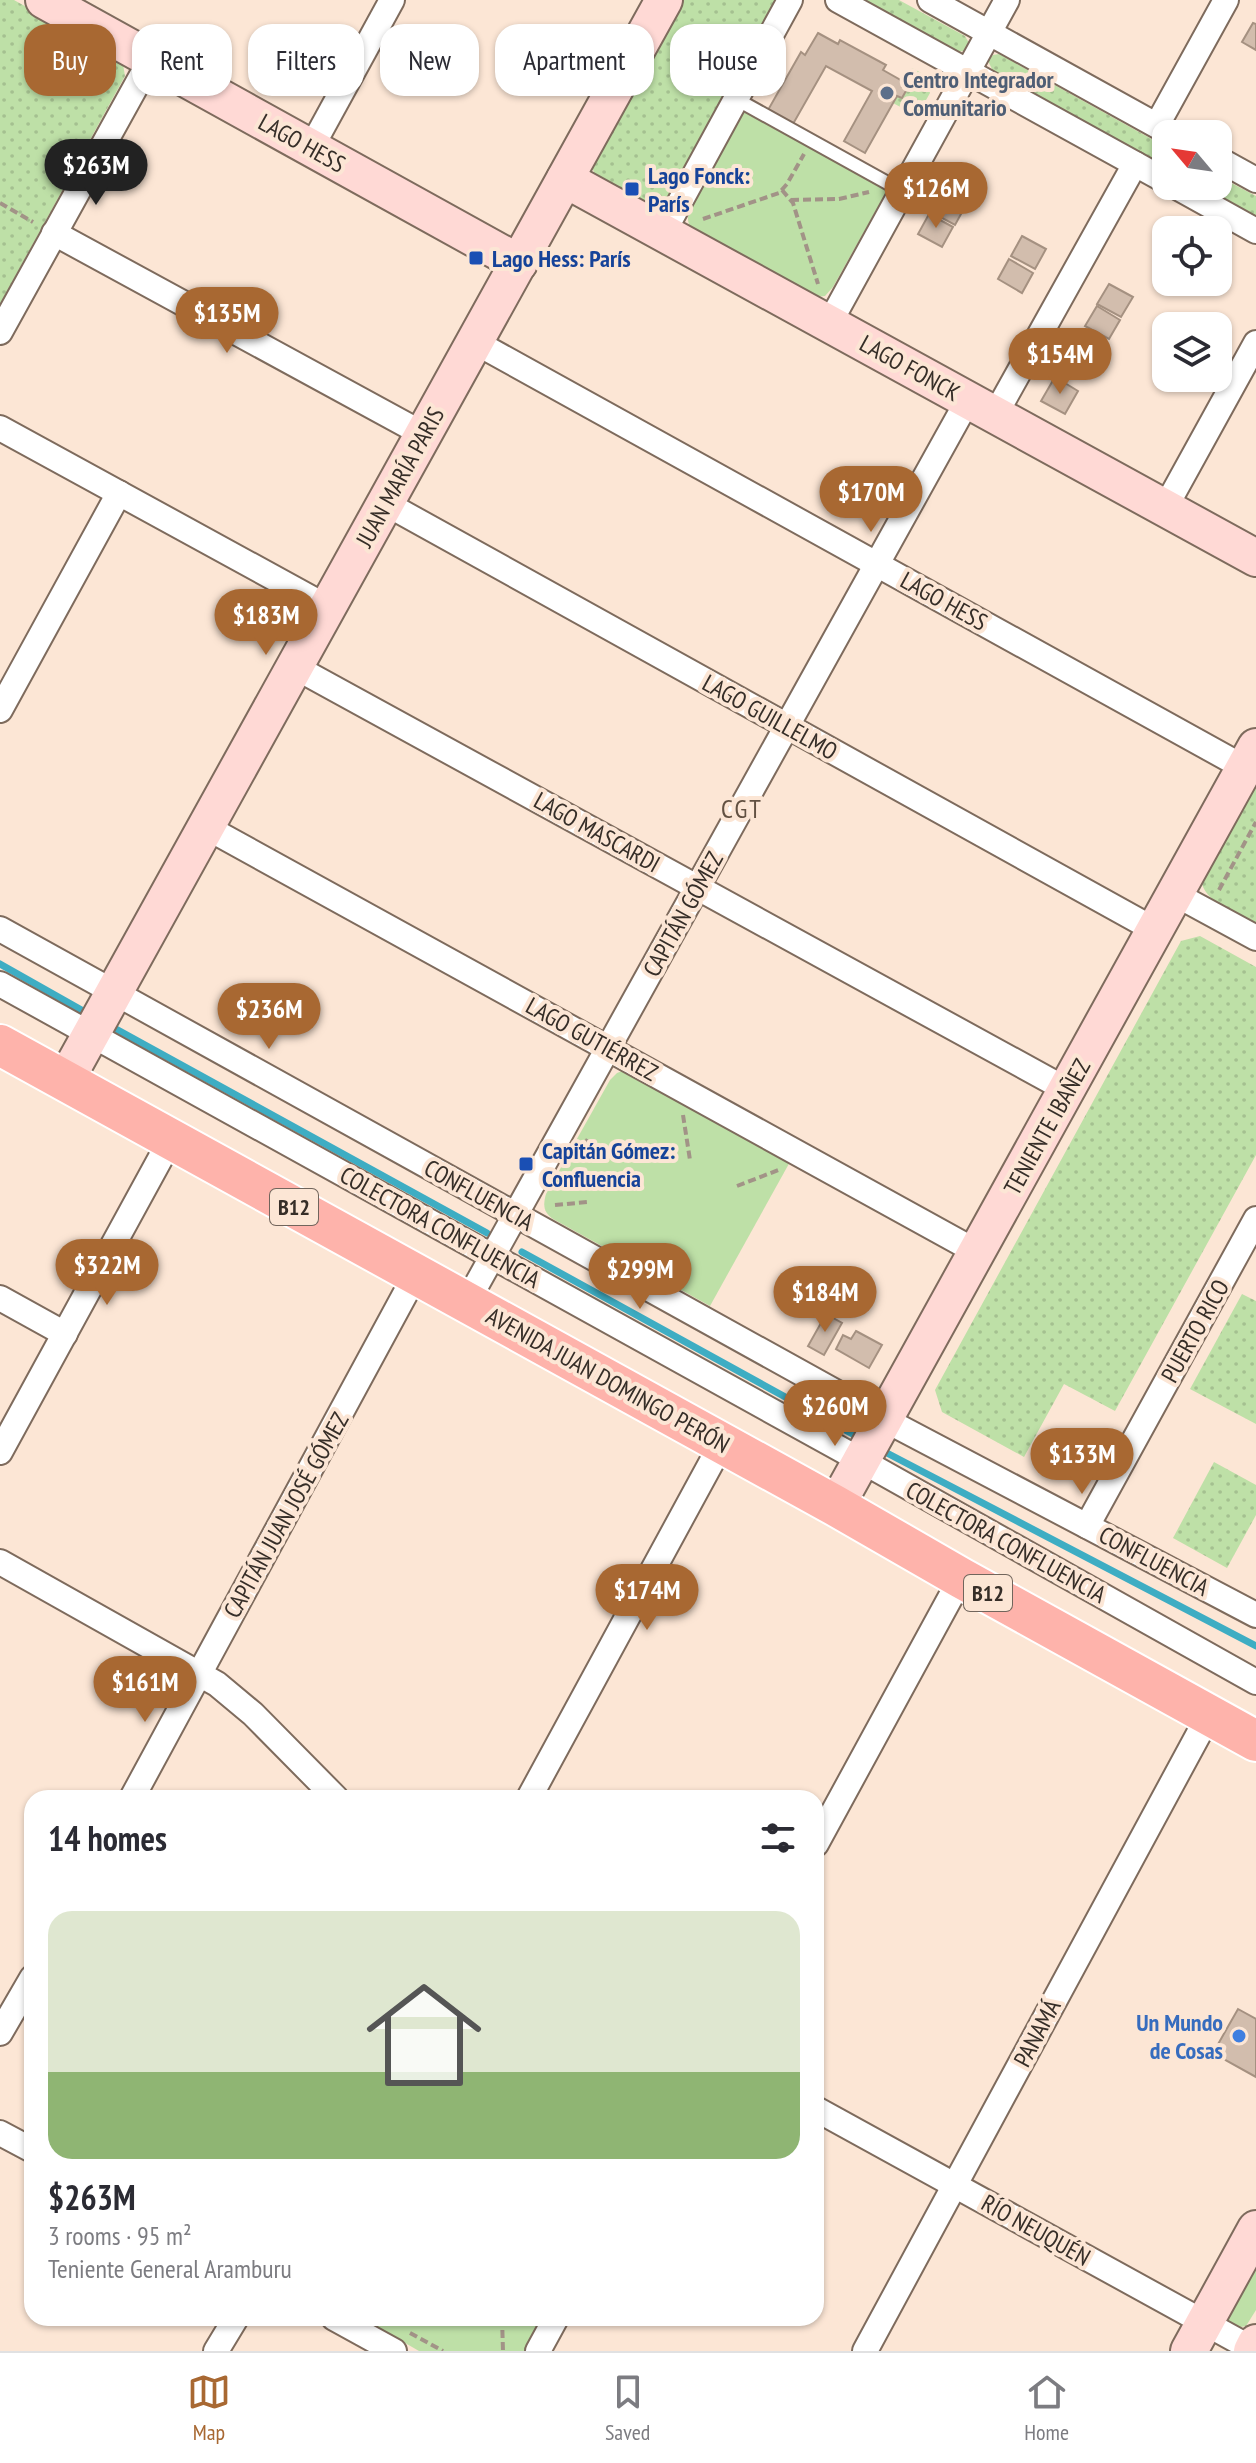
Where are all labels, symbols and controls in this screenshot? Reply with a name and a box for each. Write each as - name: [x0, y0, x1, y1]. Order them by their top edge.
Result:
- chip: Buy: [24, 24, 116, 96]
- chip: Rent: [132, 24, 232, 96]
- chip: Filters: [248, 24, 364, 96]
- chip: New: [380, 24, 479, 96]
- chip: Apartment: [495, 24, 654, 96]
- chip: House: [670, 24, 786, 96]
- place label: Centro Integrador Comunitario: [903, 64, 1055, 123]
- marker: Centro Integrador Comunitario: [878, 84, 896, 102]
- street label: LAGO HESS: [253, 106, 351, 180]
- north arrow: [1152, 120, 1232, 200]
- map controls: [1152, 120, 1232, 392]
- pin: $263M: [40, 139, 152, 207]
- text: $263M: [63, 148, 129, 181]
- place label: Lago Fonck: París: [648, 160, 750, 219]
- pin: $126M: [880, 162, 992, 230]
- text: $126M: [903, 171, 969, 204]
- marker: Lago Fonck: París: [623, 180, 641, 198]
- button: locate: [1152, 216, 1232, 296]
- place label: Lago Hess: París: [492, 243, 631, 274]
- marker: Lago Hess: París: [467, 249, 485, 267]
- pin: $135M: [171, 287, 283, 355]
- text: $135M: [194, 296, 260, 329]
- button: layers: [1152, 312, 1232, 392]
- street label: LAGO FONCK: [854, 328, 966, 408]
- pin: $154M: [1004, 328, 1116, 396]
- text: $154M: [1027, 337, 1093, 370]
- street label: JUAN MARÍA PARIS: [348, 402, 451, 553]
- pin: $170M: [815, 466, 927, 534]
- text: $170M: [838, 475, 904, 508]
- street label: LAGO HESS: [895, 564, 993, 638]
- pin: $183M: [210, 589, 322, 657]
- text: $183M: [233, 598, 299, 631]
- street label: LAGO GUILLELMO: [697, 667, 843, 767]
- street label: LAGO MASCARDI: [529, 785, 665, 879]
- district label: CGT: [721, 792, 763, 825]
- street label: CAPITÁN GÓMEZ: [636, 846, 730, 982]
- pin: $236M: [213, 983, 325, 1051]
- street label: LAGO GUTIÉRREZ: [521, 990, 663, 1088]
- text: $236M: [236, 992, 302, 1025]
- street label: TENIENTE IBAÑEZ: [997, 1054, 1097, 1200]
- place label: Capitán Gómez: Confluencia: [542, 1135, 675, 1194]
- street label: CONFLUENCIA: [419, 1152, 540, 1238]
- marker: Capitán Gómez: Confluencia: [517, 1155, 535, 1173]
- street label: COLECTORA CONFLUENCIA: [335, 1159, 546, 1295]
- road number: B12: [270, 1189, 318, 1225]
- pin: $322M: [51, 1239, 163, 1307]
- pin: $299M: [584, 1243, 696, 1311]
- text: $322M: [74, 1248, 140, 1281]
- text: $299M: [607, 1252, 673, 1285]
- pin: $184M: [769, 1266, 881, 1334]
- street label: PUERTO RICO: [1154, 1274, 1236, 1388]
- text: $184M: [792, 1275, 858, 1308]
- street label: AVENIDA JUAN DOMINGO PERÓN: [481, 1300, 735, 1460]
- pin: $260M: [779, 1380, 891, 1448]
- text: $260M: [802, 1389, 868, 1422]
- street label: CAPITÁN JUAN JOSÉ GÓMEZ: [217, 1407, 355, 1623]
- pin: $133M: [1026, 1428, 1138, 1496]
- text: $133M: [1049, 1437, 1115, 1470]
- street label: COLECTORA CONFLUENCIA: [901, 1474, 1112, 1610]
- street label: CONFLUENCIA: [1094, 1519, 1215, 1603]
- pin: $174M: [591, 1564, 703, 1632]
- text: $174M: [614, 1573, 680, 1606]
- road number: B12: [964, 1575, 1012, 1611]
- pin: $161M: [89, 1656, 201, 1724]
- text: $161M: [112, 1665, 178, 1698]
- text: 14 homes: [48, 1816, 167, 1860]
- icon: filters: [756, 1816, 800, 1860]
- icon: home: [352, 1963, 496, 2107]
- street label: PANAMÁ: [1006, 1993, 1068, 2072]
- place label: Un Mundo de Cosas: [1136, 2007, 1223, 2066]
- marker: Un Mundo de Cosas: [1230, 2027, 1248, 2045]
- text: $263M: [48, 2175, 136, 2219]
- street label: RÍO NEUQUÉN: [976, 2187, 1096, 2273]
- text: 3 rooms · 95 m²: [48, 2219, 192, 2252]
- text: Teniente General Aramburu: [48, 2252, 292, 2285]
- tab: Map: [187, 2370, 231, 2446]
- tab: Saved: [605, 2370, 650, 2446]
- tab: Home: [1024, 2370, 1069, 2446]

